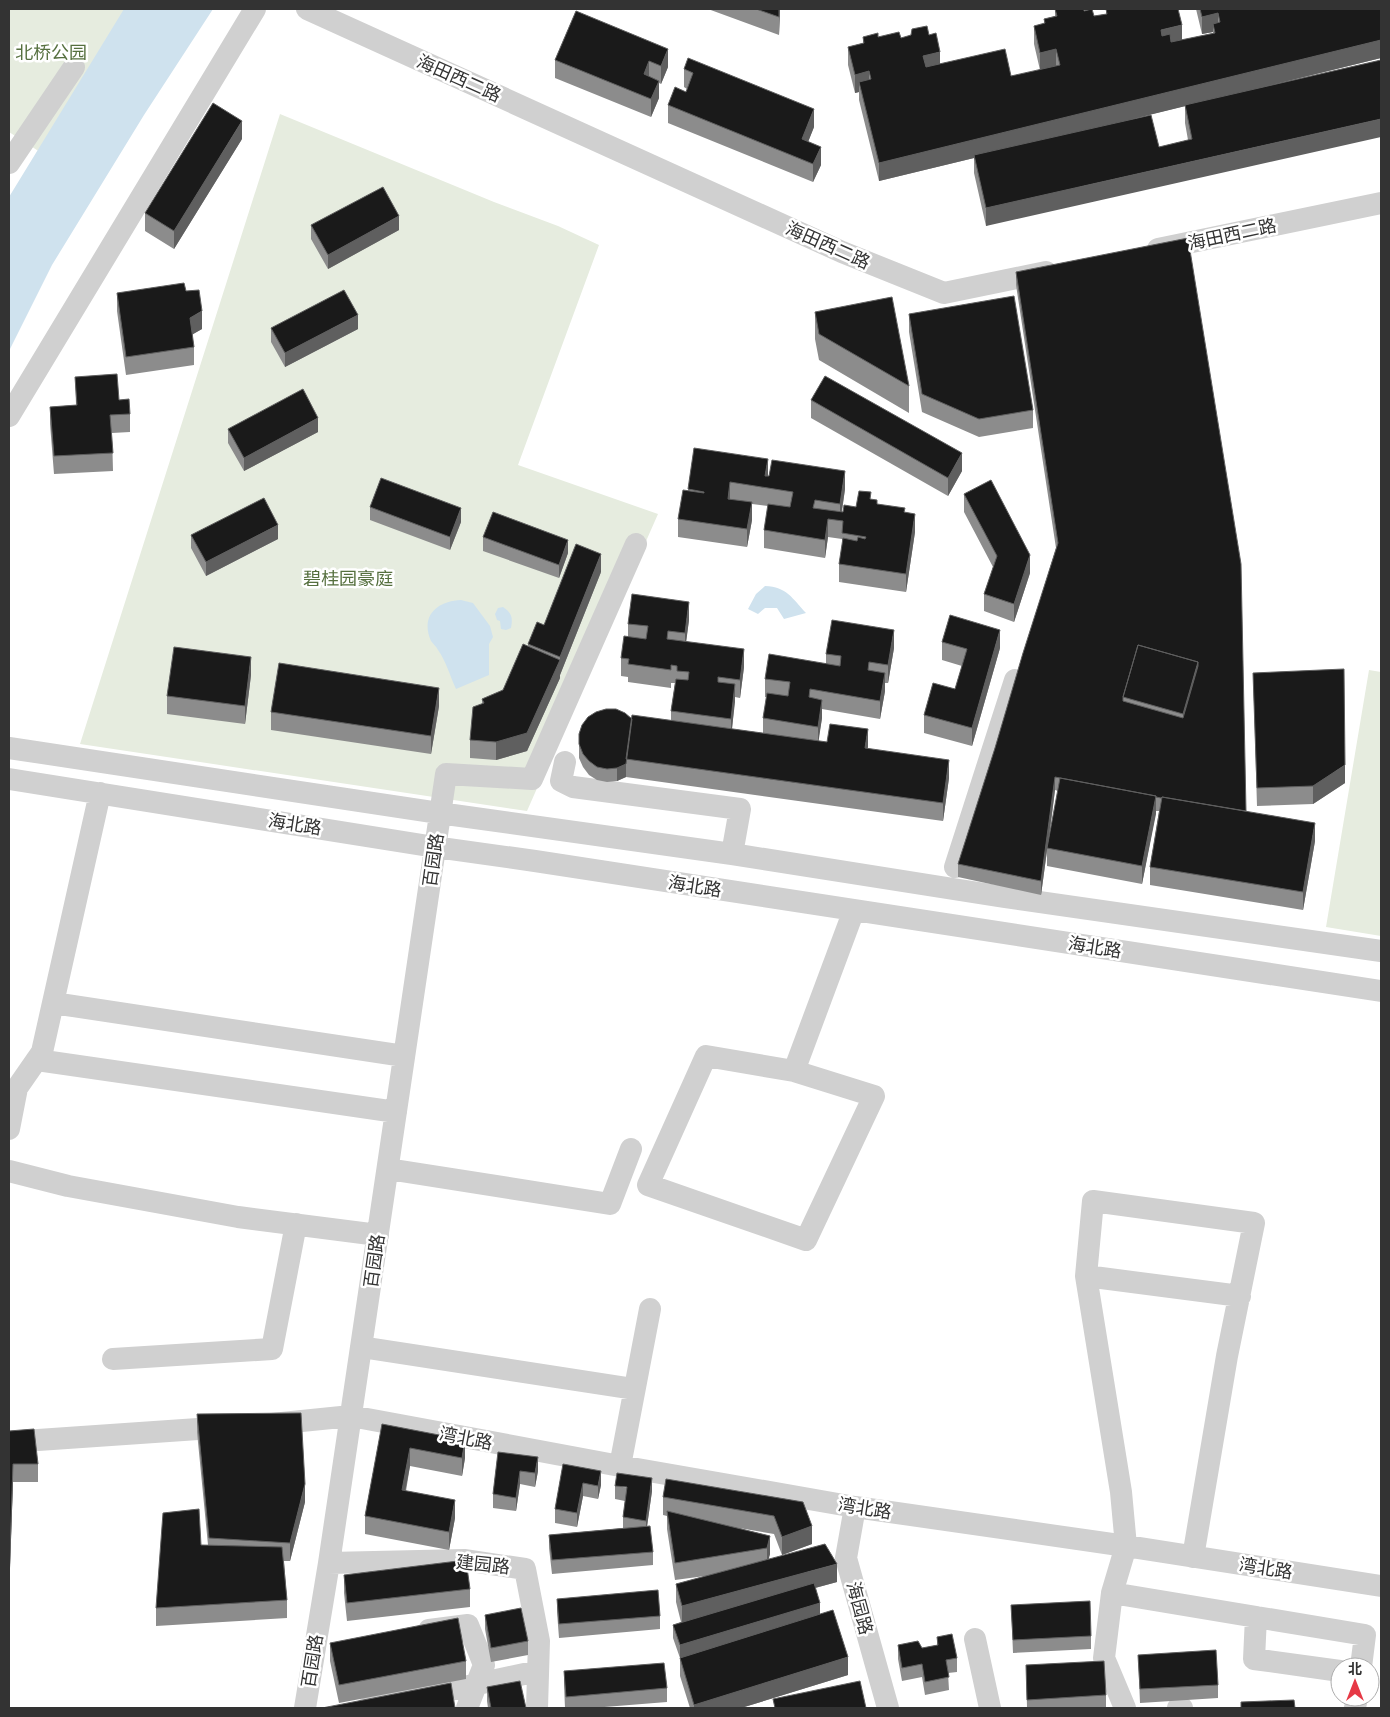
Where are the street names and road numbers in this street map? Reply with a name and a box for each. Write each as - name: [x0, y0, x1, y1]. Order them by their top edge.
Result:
- street label: 海田西二路: [413, 49, 505, 107]
- street label: 海田西二路: [1186, 213, 1278, 255]
- street label: 海田西二路: [782, 216, 874, 274]
- street label: 海北路: [267, 808, 323, 840]
- street label: 百园路: [418, 832, 448, 888]
- street label: 海北路: [667, 870, 723, 902]
- street label: 海北路: [1067, 931, 1123, 963]
- street label: 百园路: [359, 1233, 389, 1289]
- street label: 湾北路: [437, 1422, 495, 1454]
- street label: 湾北路: [837, 1492, 893, 1524]
- street label: 建园路: [455, 1550, 511, 1578]
- street label: 湾北路: [1238, 1552, 1294, 1584]
- street label: 海园路: [842, 1579, 878, 1637]
- street label: 百园路: [296, 1633, 328, 1689]

